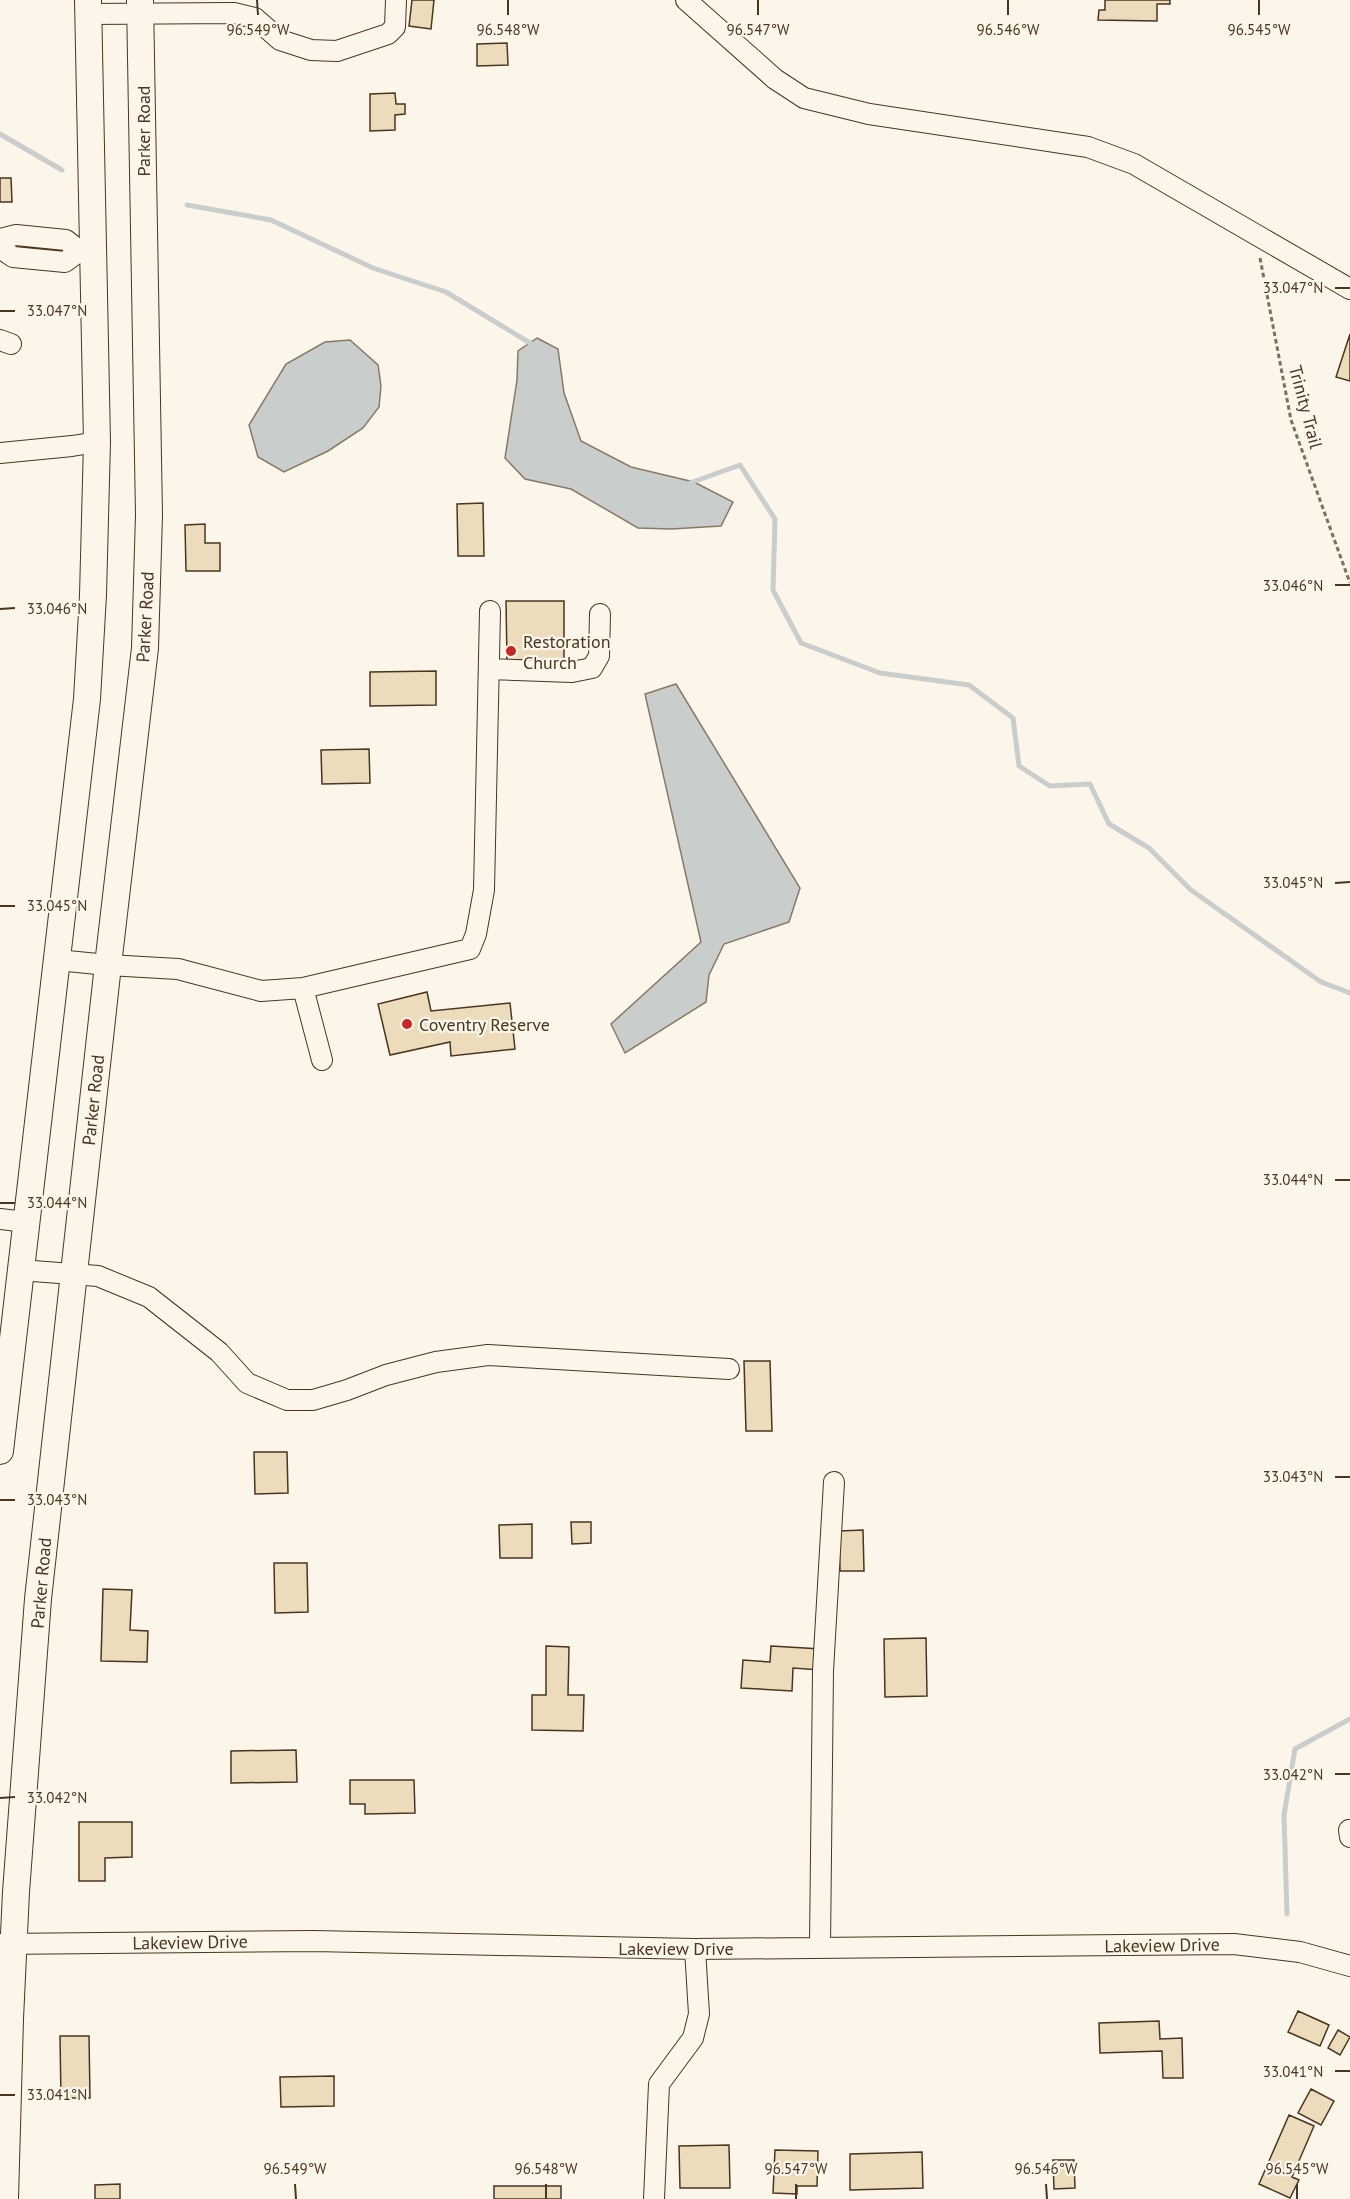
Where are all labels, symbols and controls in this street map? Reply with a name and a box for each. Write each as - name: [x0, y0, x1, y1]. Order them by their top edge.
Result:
- text: 96.549°W: [227, 20, 290, 39]
- text: 96.548°W: [477, 20, 540, 39]
- text: 96.547°W: [727, 20, 790, 39]
- text: 96.546°W: [977, 20, 1040, 39]
- text: 96.545°W: [1228, 20, 1291, 39]
- street label: Parker Road: [132, 85, 155, 177]
- text: 33.047°N: [1263, 278, 1323, 297]
- text: 33.047°N: [27, 301, 87, 320]
- street label: Trinity Trail: [1284, 363, 1328, 452]
- street label: Parker Road: [131, 571, 159, 663]
- text: 33.046°N: [1263, 576, 1323, 595]
- text: 33.046°N: [27, 599, 87, 618]
- place label: Restoration Church: [523, 630, 611, 674]
- marker: Restoration Church: [504, 644, 518, 658]
- text: 33.045°N: [1263, 873, 1323, 892]
- text: 33.045°N: [27, 896, 87, 915]
- place label: Coventry Reserve: [419, 1013, 550, 1036]
- marker: Coventry Reserve: [400, 1017, 414, 1031]
- street label: Parker Road: [77, 1054, 109, 1146]
- text: 33.044°N: [1263, 1170, 1323, 1189]
- text: 33.044°N: [27, 1193, 87, 1212]
- text: 33.043°N: [1263, 1467, 1323, 1486]
- text: 33.043°N: [27, 1490, 87, 1509]
- street label: Parker Road: [26, 1537, 56, 1629]
- text: 33.042°N: [1263, 1765, 1323, 1784]
- text: 33.042°N: [27, 1788, 87, 1807]
- street label: Lakeview Drive: [132, 1929, 248, 1955]
- street label: Lakeview Drive: [1104, 1932, 1220, 1958]
- street label: Lakeview Drive: [618, 1937, 734, 1960]
- text: 33.041°N: [1263, 2062, 1323, 2081]
- text: 33.041°N: [27, 2085, 87, 2104]
- text: 96.549°W: [264, 2159, 327, 2178]
- text: 96.548°W: [515, 2159, 578, 2178]
- text: 96.547°W: [765, 2159, 828, 2178]
- text: 96.546°W: [1015, 2159, 1078, 2178]
- text: 96.545°W: [1266, 2159, 1329, 2178]

